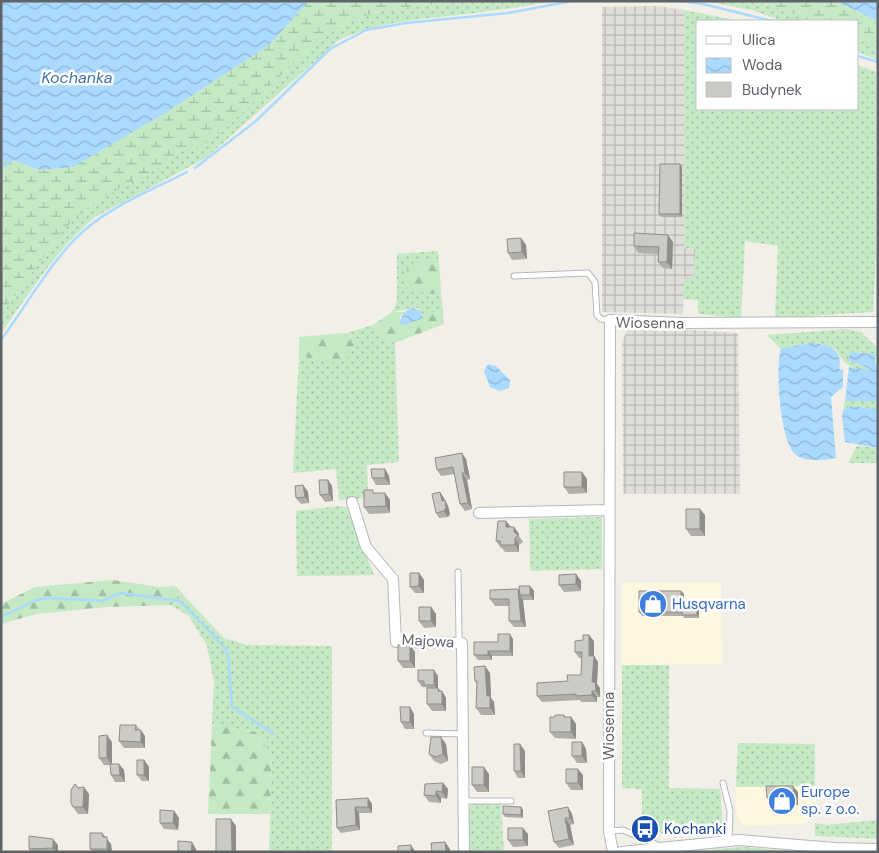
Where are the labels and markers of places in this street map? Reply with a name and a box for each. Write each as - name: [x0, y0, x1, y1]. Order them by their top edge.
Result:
- shop icon: Husqvarna: [638, 589, 668, 619]
- place label: Husqvarna: [672, 594, 746, 614]
- place label: Europe sp. z o.o.: [801, 782, 860, 819]
- shop icon: Europe sp. z o.o.: [767, 786, 797, 816]
- bus stop icon: Kochanki: [630, 814, 660, 844]
- place label: Kochanki: [664, 819, 726, 839]

